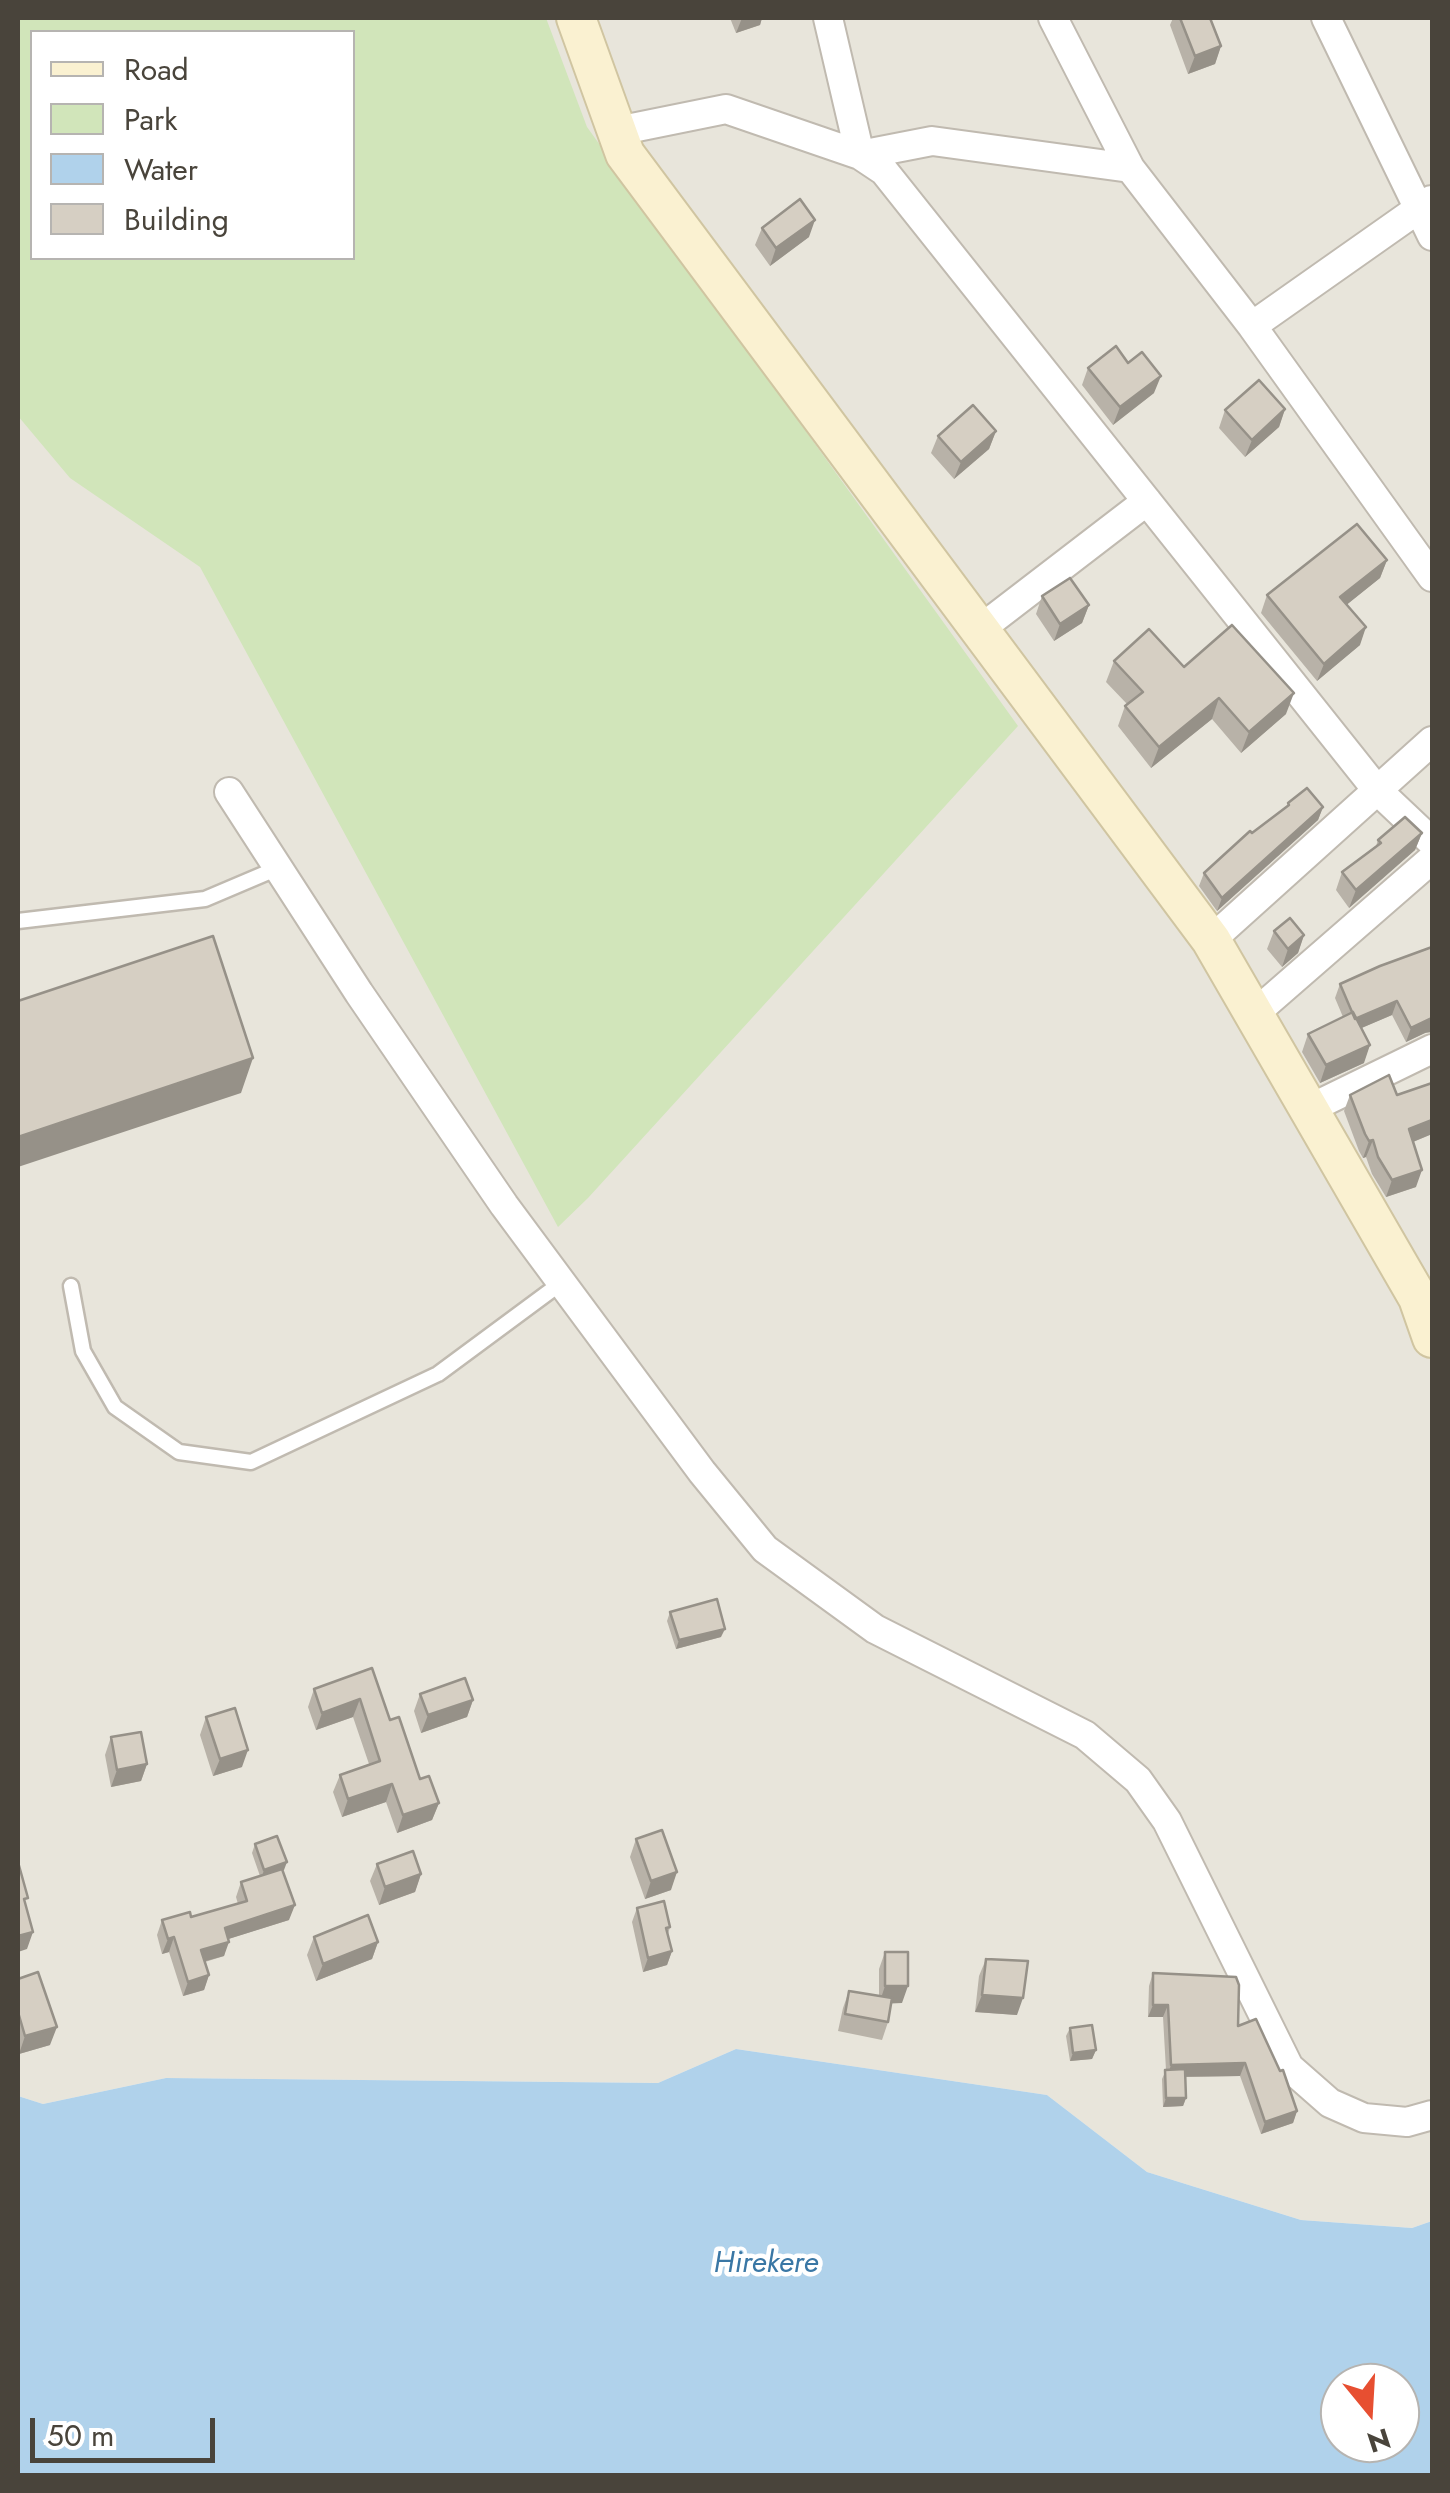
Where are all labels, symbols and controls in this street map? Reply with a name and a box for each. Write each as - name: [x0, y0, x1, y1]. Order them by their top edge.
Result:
- legend: [30, 30, 355, 260]
- text: Road: [124, 48, 189, 91]
- text: Park: [124, 98, 177, 141]
- text: Water: [124, 148, 198, 191]
- text: Building: [124, 198, 229, 241]
- water label: Hirekere: [714, 2247, 818, 2283]
- north arrow: [1320, 2363, 1420, 2463]
- scale bar: [35, 2398, 220, 2460]
- text: 50 m: [47, 2414, 114, 2457]
- text: N: [1362, 2417, 1396, 2463]

